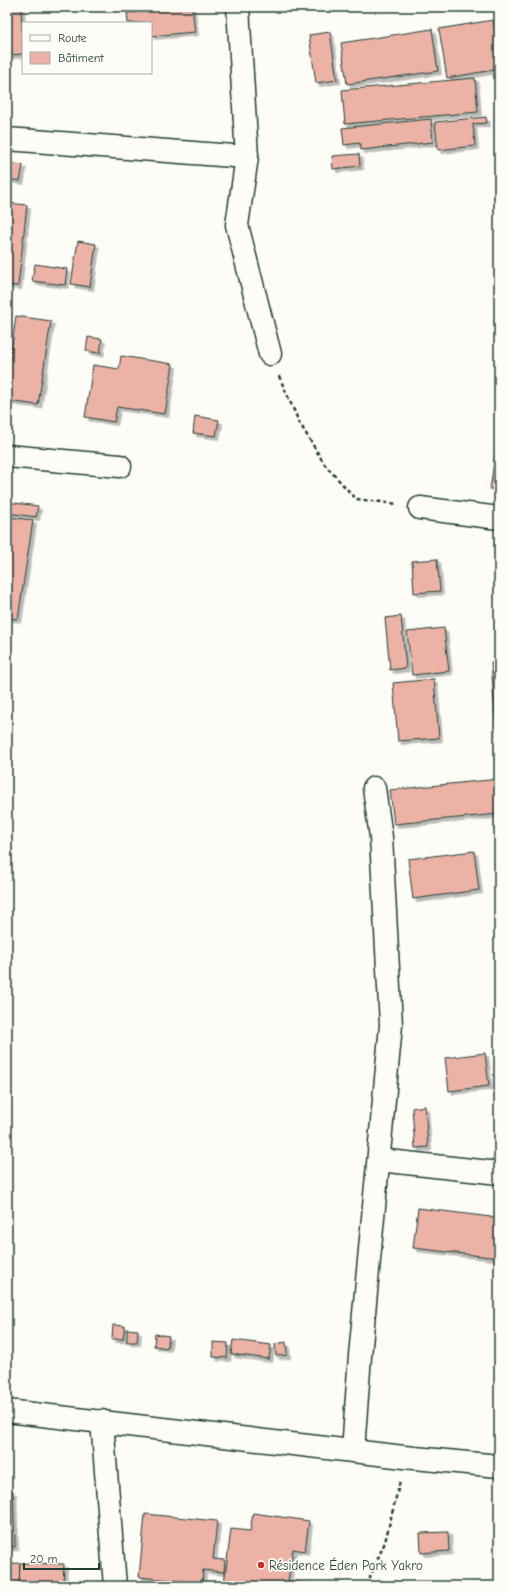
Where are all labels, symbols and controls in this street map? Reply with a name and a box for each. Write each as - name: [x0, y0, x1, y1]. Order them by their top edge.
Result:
- legend: [22, 22, 152, 74]
- text: Route: [58, 31, 87, 45]
- text: Bâtiment: [58, 51, 104, 65]
- scale bar: [24, 1545, 99, 1571]
- text: 20 m: [30, 1552, 58, 1566]
- place label: Résidence Éden Park Yakro: [269, 1557, 423, 1573]
- marker: Résidence Éden Park Yakro: [256, 1560, 266, 1570]

